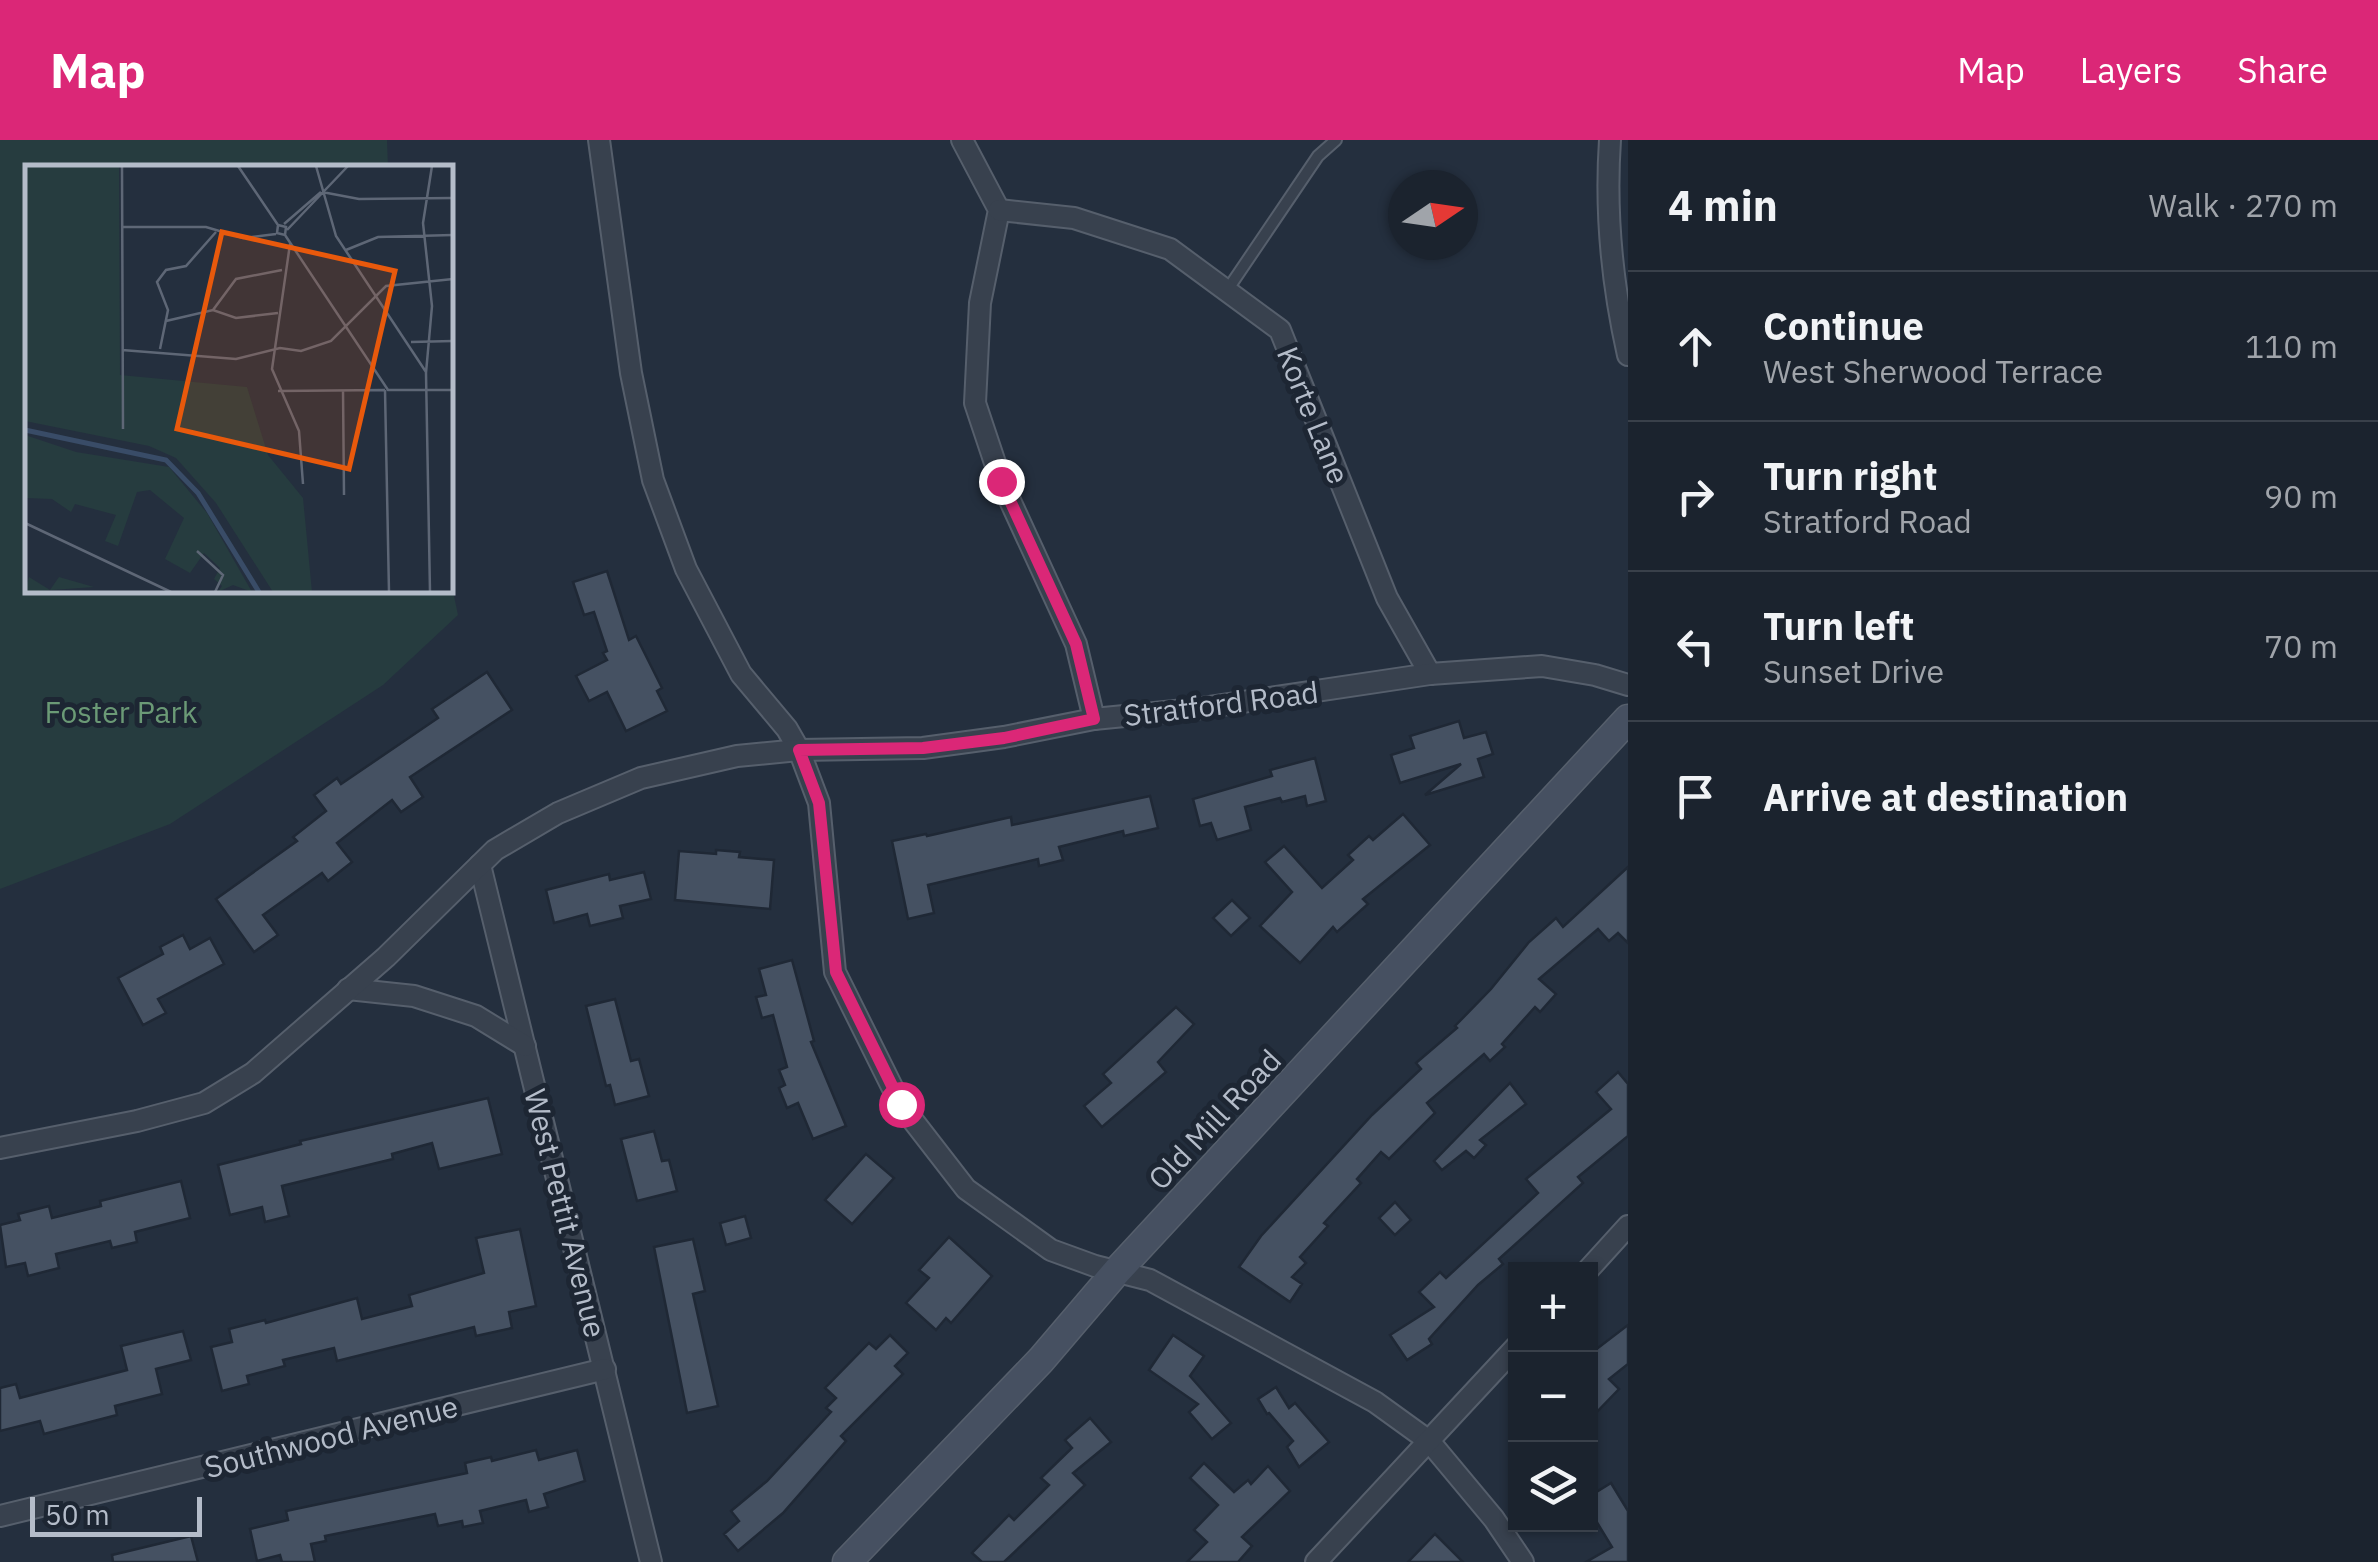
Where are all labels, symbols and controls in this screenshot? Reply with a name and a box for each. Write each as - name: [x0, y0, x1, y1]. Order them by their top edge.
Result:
- text: Map: [50, 39, 146, 101]
- text: Map: [1957, 47, 2025, 93]
- text: Layers: [2080, 47, 2182, 93]
- text: Share: [2237, 47, 2328, 93]
- inset map: [25, 165, 452, 592]
- north arrow: [1388, 170, 1478, 260]
- text: 4 min: [1668, 178, 1778, 233]
- text: Walk · 270 m: [2149, 184, 2338, 226]
- text: Continue: [1763, 301, 1924, 350]
- icon: ahead: [1668, 319, 1723, 374]
- text: 110 m: [2245, 325, 2338, 367]
- street label: Korte Lane: [1269, 341, 1359, 489]
- text: West Sherwood Terrace: [1763, 350, 2103, 392]
- text: Turn right: [1763, 451, 1938, 500]
- route end: [979, 459, 1025, 505]
- icon: right: [1668, 469, 1723, 524]
- text: 90 m: [2264, 475, 2338, 517]
- text: Stratford Road: [1763, 500, 1972, 542]
- text: Turn left: [1763, 601, 1914, 650]
- icon: left: [1668, 619, 1723, 674]
- text: 70 m: [2264, 625, 2338, 667]
- text: Sunset Drive: [1763, 650, 1944, 692]
- street label: Stratford Road: [1121, 672, 1321, 734]
- park label: Foster Park: [45, 692, 198, 731]
- icon: arrive: [1668, 769, 1723, 824]
- text: Arrive at destination: [1763, 772, 2128, 821]
- street label: Old Mill Road: [1139, 1041, 1289, 1197]
- route start: [879, 1082, 925, 1128]
- street label: West Pettit Avenue: [516, 1085, 616, 1341]
- map controls: [1508, 1262, 1598, 1532]
- button: +: [1508, 1262, 1598, 1352]
- button: −: [1508, 1352, 1598, 1442]
- street label: Southwood Avenue: [200, 1386, 462, 1486]
- button: layers: [1508, 1442, 1598, 1532]
- scale bar: [30, 1492, 202, 1536]
- text: 50 m: [45, 1496, 110, 1533]

